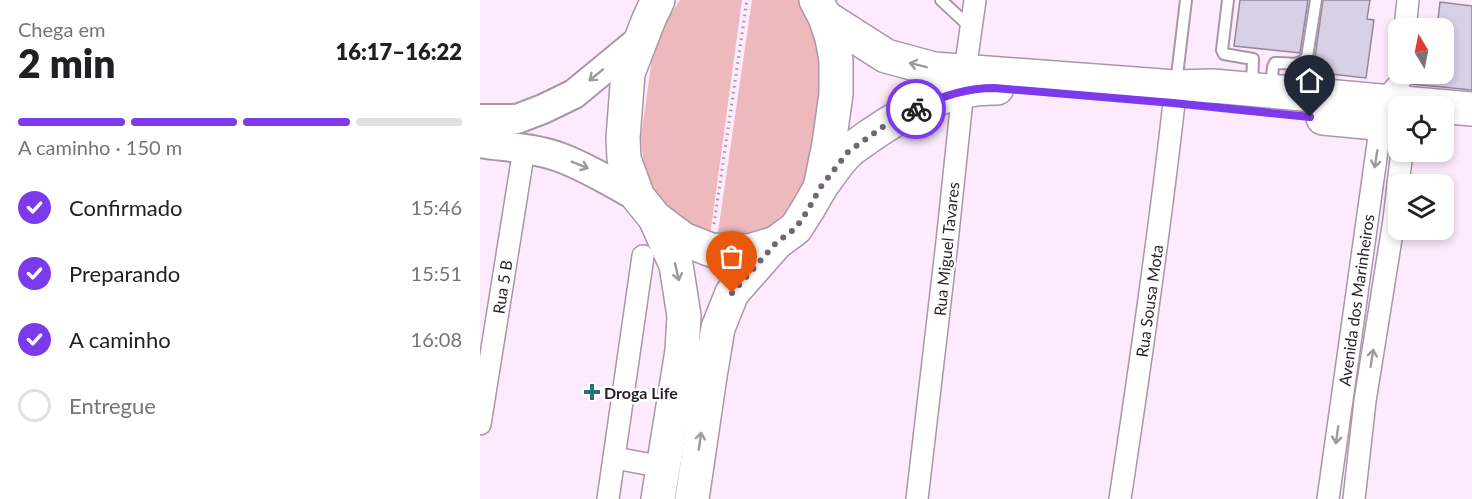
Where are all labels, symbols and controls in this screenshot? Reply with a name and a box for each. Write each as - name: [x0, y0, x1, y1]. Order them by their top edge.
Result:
- text: Chega em: [18, 17, 106, 41]
- north arrow: [1388, 18, 1454, 84]
- map controls: [1388, 18, 1454, 240]
- text: 16:17–16:22: [336, 38, 462, 65]
- text: 2 min: [18, 40, 115, 86]
- pin: [1284, 55, 1335, 117]
- one-way arrow: [909, 58, 928, 70]
- icon: home: [1293, 64, 1326, 97]
- one-way arrow: [589, 68, 604, 82]
- courier: [886, 79, 946, 139]
- icon: bike: [900, 93, 933, 126]
- button: locate: [1388, 96, 1454, 162]
- text: A caminho · 150 m: [18, 135, 182, 159]
- one-way arrow: [1370, 148, 1381, 168]
- one-way arrow: [570, 161, 588, 172]
- button: layers: [1388, 174, 1454, 240]
- street label: Rua Miguel Tavares: [930, 181, 962, 317]
- icon: check: [18, 191, 51, 224]
- text: Confirmado: [69, 194, 182, 221]
- text: 15:46: [411, 195, 462, 219]
- street label: Avenida dos Marinheiros: [1335, 213, 1377, 387]
- pin: [706, 231, 757, 293]
- icon: bag: [715, 240, 748, 273]
- street label: Rua Sousa Mota: [1132, 243, 1166, 359]
- icon: check: [18, 257, 51, 290]
- street label: Rua 5 B: [488, 259, 516, 315]
- text: Preparando: [69, 260, 180, 287]
- text: 15:51: [411, 261, 462, 285]
- one-way arrow: [671, 262, 683, 281]
- icon: check: [18, 323, 51, 356]
- text: A caminho: [69, 326, 171, 353]
- text: 16:08: [411, 327, 462, 351]
- one-way arrow: [1367, 348, 1378, 368]
- place label: Droga Life: [604, 383, 678, 402]
- marker: Droga Life: [585, 385, 599, 399]
- text: Entregue: [69, 392, 156, 419]
- one-way arrow: [1331, 424, 1342, 444]
- one-way arrow: [695, 432, 706, 451]

